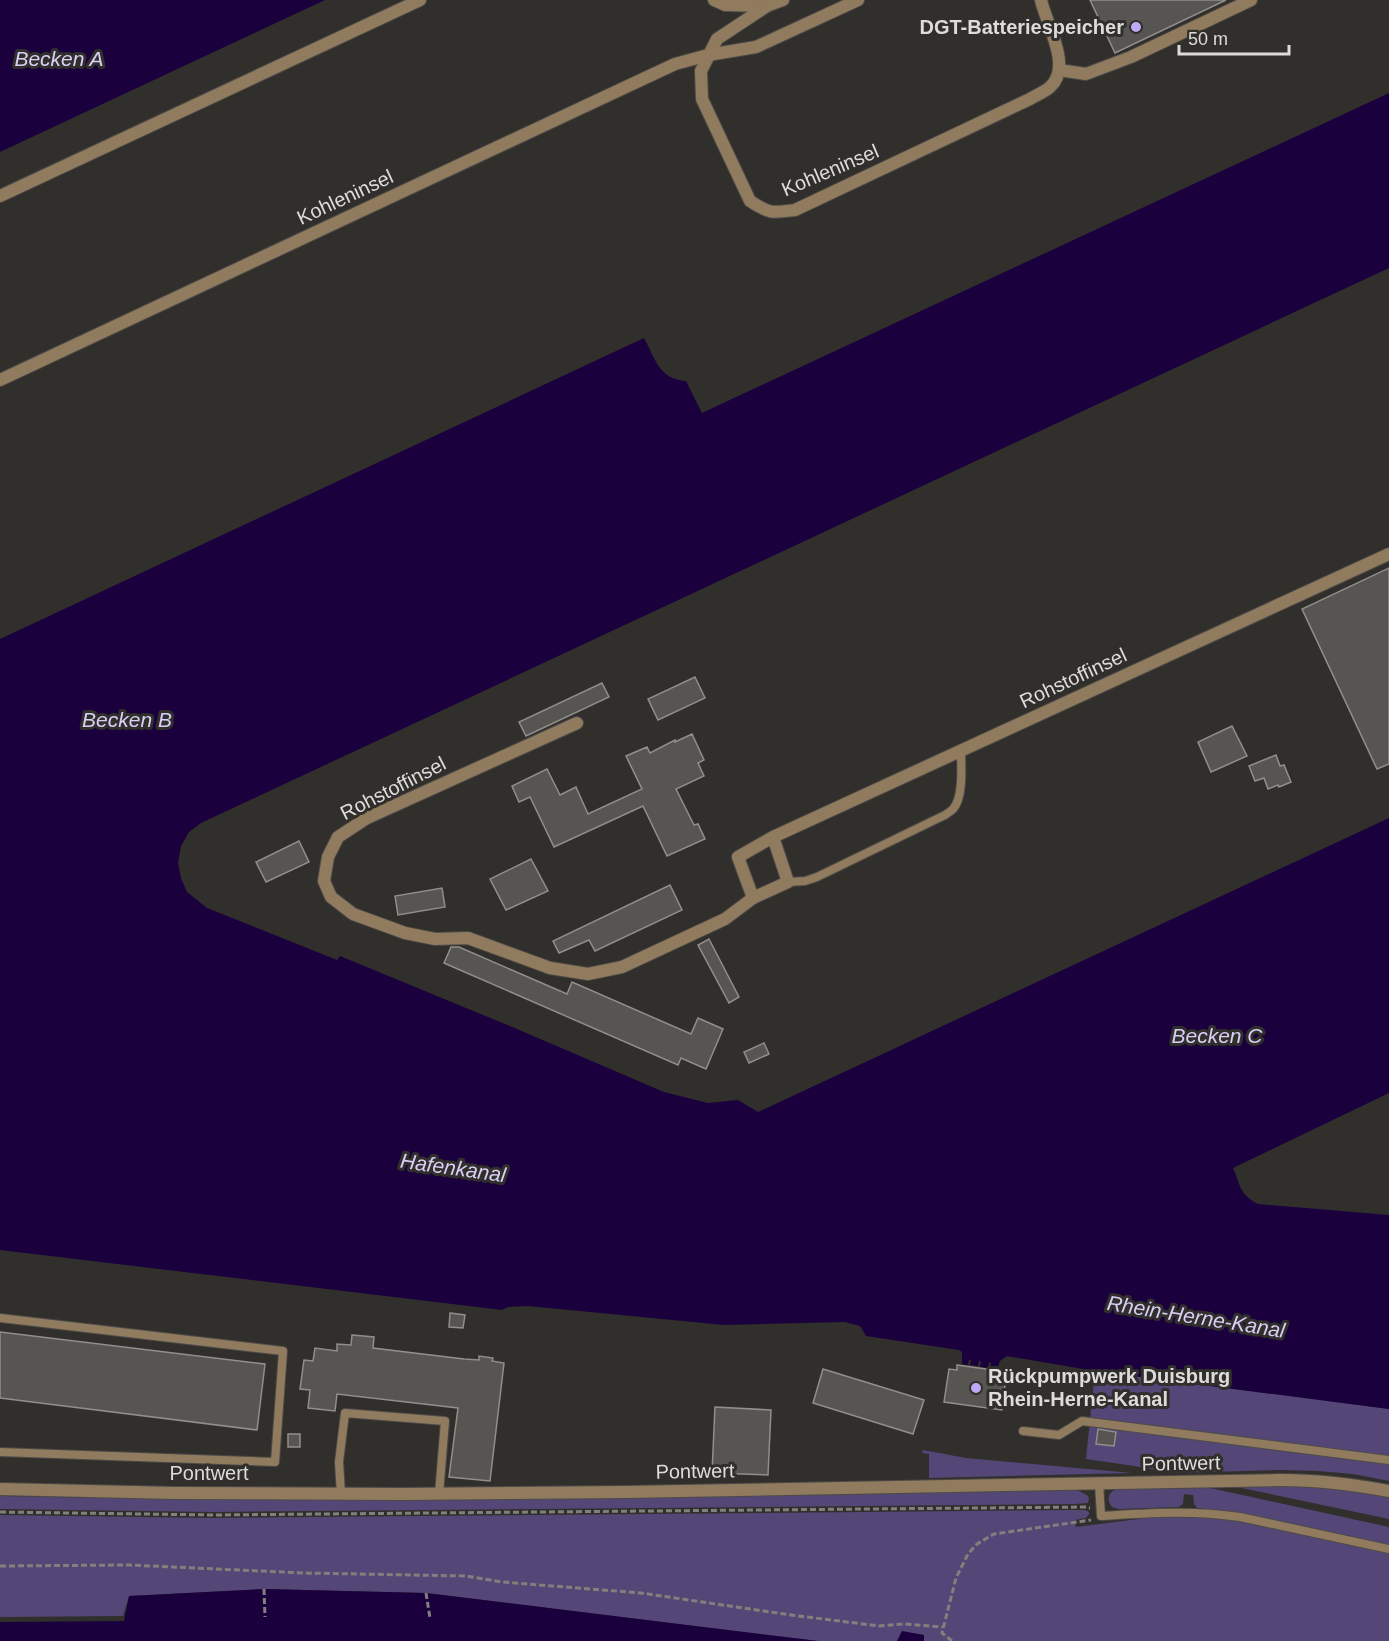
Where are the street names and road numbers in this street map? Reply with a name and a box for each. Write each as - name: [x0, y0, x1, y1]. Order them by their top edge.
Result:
- street label: Kohleninsel: [778, 140, 882, 200]
- street label: Kohleninsel: [293, 165, 397, 229]
- street label: Rohstoffinsel: [1016, 644, 1130, 712]
- street label: Rohstoffinsel: [337, 752, 449, 824]
- street label: Pontwert: [1141, 1451, 1221, 1475]
- street label: Pontwert: [655, 1459, 735, 1483]
- street label: Pontwert: [170, 1462, 249, 1484]

